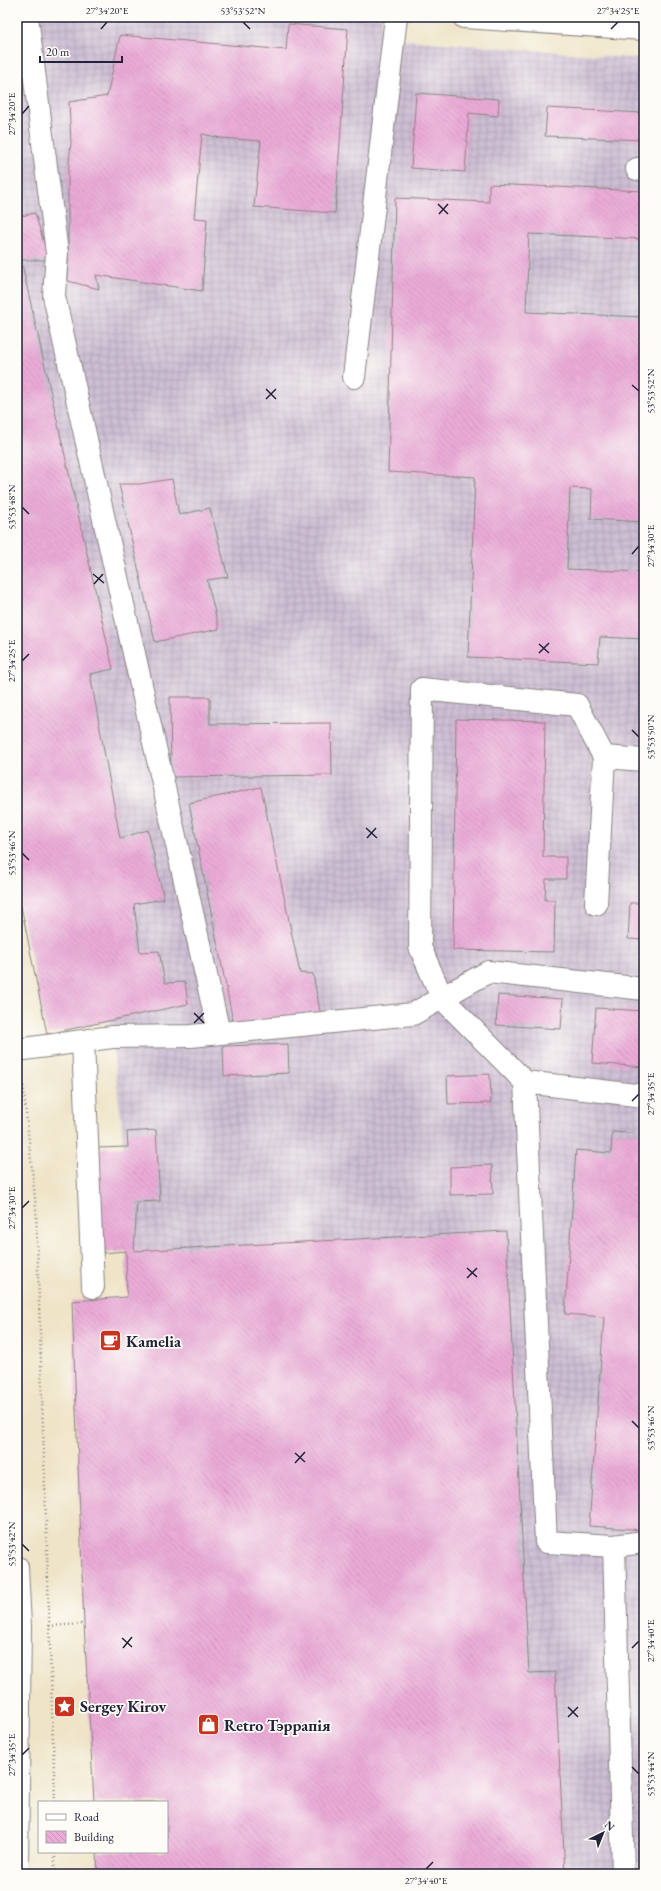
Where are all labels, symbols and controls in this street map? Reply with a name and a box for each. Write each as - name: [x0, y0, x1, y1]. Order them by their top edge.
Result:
- text: 27°34'20"E: [86, 4, 129, 17]
- text: 53°53'52"N: [221, 4, 266, 17]
- text: 27°34'25"E: [597, 4, 640, 17]
- scale bar: [40, 38, 122, 64]
- text: 20 m: [46, 44, 70, 60]
- text: 27°34'20"E: [5, 92, 18, 135]
- text: 53°53'52"N: [644, 368, 657, 413]
- text: 53°53'48"N: [5, 484, 18, 529]
- text: 27°34'30"E: [644, 524, 657, 567]
- text: 27°34'25"E: [5, 639, 18, 682]
- text: 53°53'50"N: [644, 714, 657, 759]
- text: 53°53'46"N: [5, 830, 18, 875]
- text: 27°34'35"E: [644, 1072, 657, 1115]
- text: 27°34'30"E: [5, 1186, 18, 1229]
- cafe icon: Kamelia: [98, 1328, 124, 1354]
- place label: Kamelia: [126, 1331, 182, 1352]
- text: 53°53'46"N: [644, 1405, 657, 1450]
- text: 53°53'42"N: [5, 1521, 18, 1566]
- text: 27°34'40"E: [644, 1619, 657, 1662]
- place icon: Sergey Kirov: [51, 1693, 77, 1719]
- place label: Sergey Kirov: [80, 1696, 167, 1717]
- shop icon: Retro Тэррапія: [195, 1712, 221, 1738]
- place label: Retro Тэррапія: [224, 1715, 331, 1736]
- text: 27°34'35"E: [5, 1733, 18, 1776]
- text: 53°53'44"N: [644, 1751, 657, 1796]
- legend: [38, 1801, 168, 1853]
- text: Road: [74, 1809, 100, 1825]
- north arrow: [583, 1813, 623, 1853]
- text: N: [602, 1818, 618, 1834]
- text: Building: [74, 1829, 115, 1845]
- text: 27°34'40"E: [405, 1874, 448, 1887]

